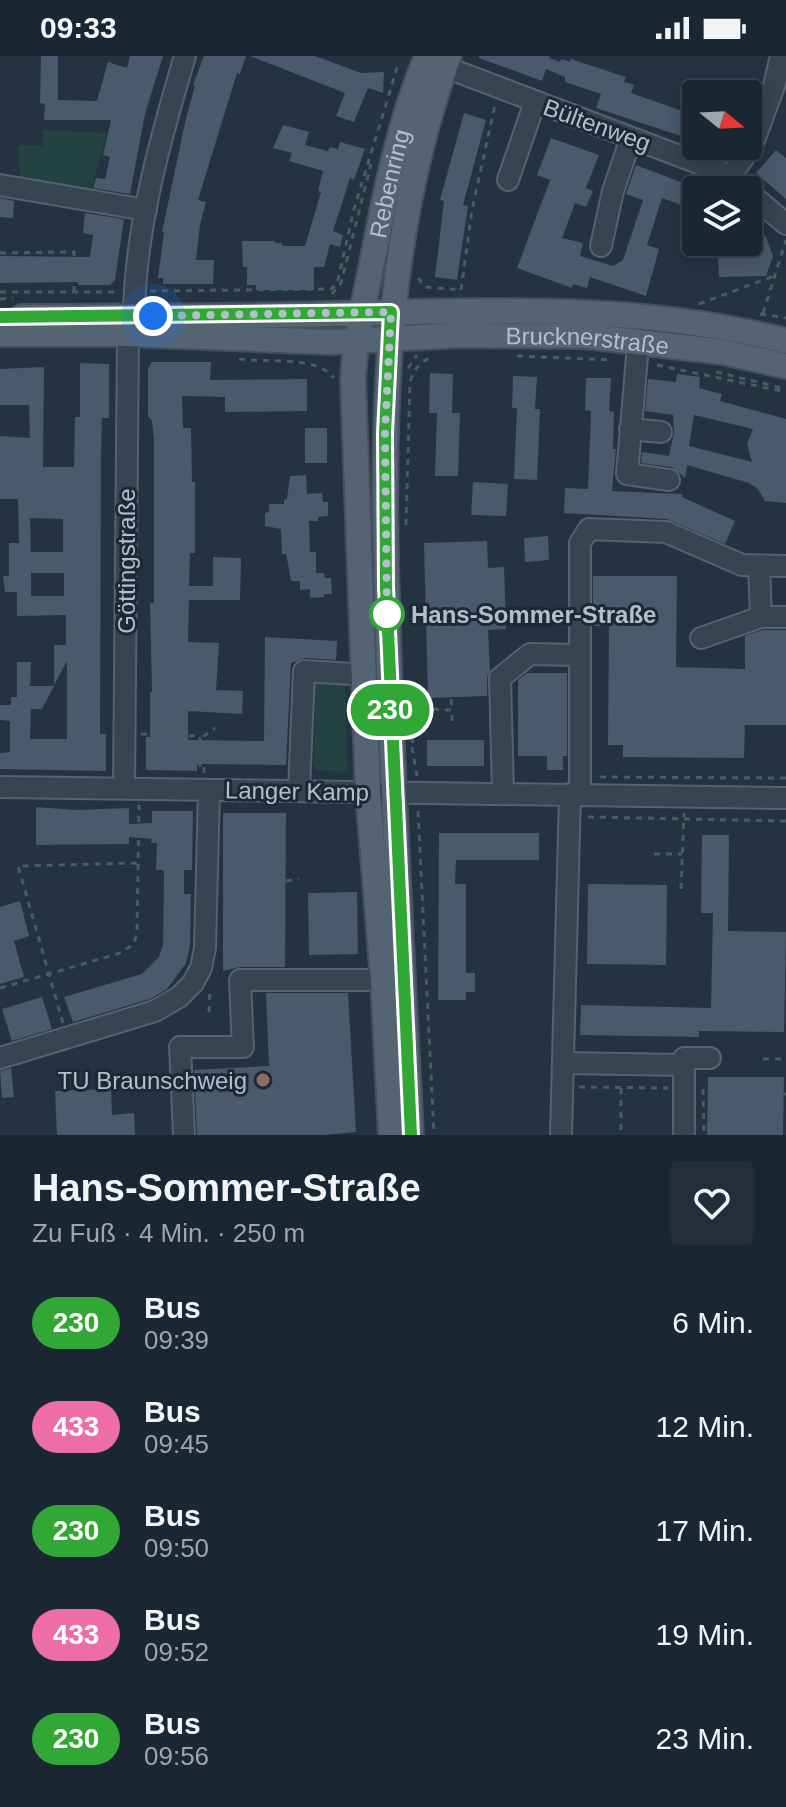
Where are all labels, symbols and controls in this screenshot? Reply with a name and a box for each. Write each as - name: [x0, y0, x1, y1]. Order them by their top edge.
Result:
- text: 09:33: [40, 11, 117, 44]
- north arrow: [682, 80, 762, 160]
- map controls: [682, 80, 762, 256]
- street label: Bültenweg: [540, 93, 654, 157]
- street label: Rebenring: [364, 126, 415, 240]
- button: layers: [682, 176, 762, 256]
- your location: [133, 296, 173, 336]
- street label: Brucknerstraße: [505, 322, 671, 359]
- street label: Göttingstraße: [113, 488, 140, 634]
- marker: Hans-Sommer-Straße: [370, 597, 404, 631]
- place label: Hans-Sommer-Straße: [411, 601, 656, 628]
- line badge: 230: [344, 684, 436, 736]
- text: 230: [367, 694, 413, 725]
- street label: Langer Kamp: [225, 776, 369, 806]
- place label: TU Braunschweig: [58, 1067, 247, 1094]
- marker: TU Braunschweig: [254, 1071, 272, 1089]
- button: heart: [670, 1161, 754, 1245]
- text: Hans-Sommer-Straße: [32, 1167, 421, 1209]
- text: Zu Fuß · 4 Min. · 250 m: [32, 1218, 305, 1248]
- text: Bus: [144, 1291, 201, 1324]
- text: 6 Min.: [672, 1306, 754, 1339]
- text: 230: [53, 1307, 99, 1338]
- text: 09:39: [144, 1325, 209, 1355]
- text: Bus: [144, 1395, 201, 1428]
- text: 12 Min.: [656, 1410, 754, 1443]
- text: 433: [53, 1411, 99, 1442]
- text: 09:45: [144, 1429, 209, 1459]
- text: Bus: [144, 1499, 201, 1532]
- text: 17 Min.: [656, 1514, 754, 1547]
- text: 230: [53, 1515, 99, 1546]
- text: 09:50: [144, 1533, 209, 1563]
- text: Bus: [144, 1603, 201, 1636]
- text: 19 Min.: [656, 1618, 754, 1651]
- text: 433: [53, 1619, 99, 1650]
- text: 09:52: [144, 1637, 209, 1667]
- text: Bus: [144, 1707, 201, 1740]
- text: 23 Min.: [656, 1722, 754, 1755]
- text: 230: [53, 1723, 99, 1754]
- text: 09:56: [144, 1741, 209, 1771]

